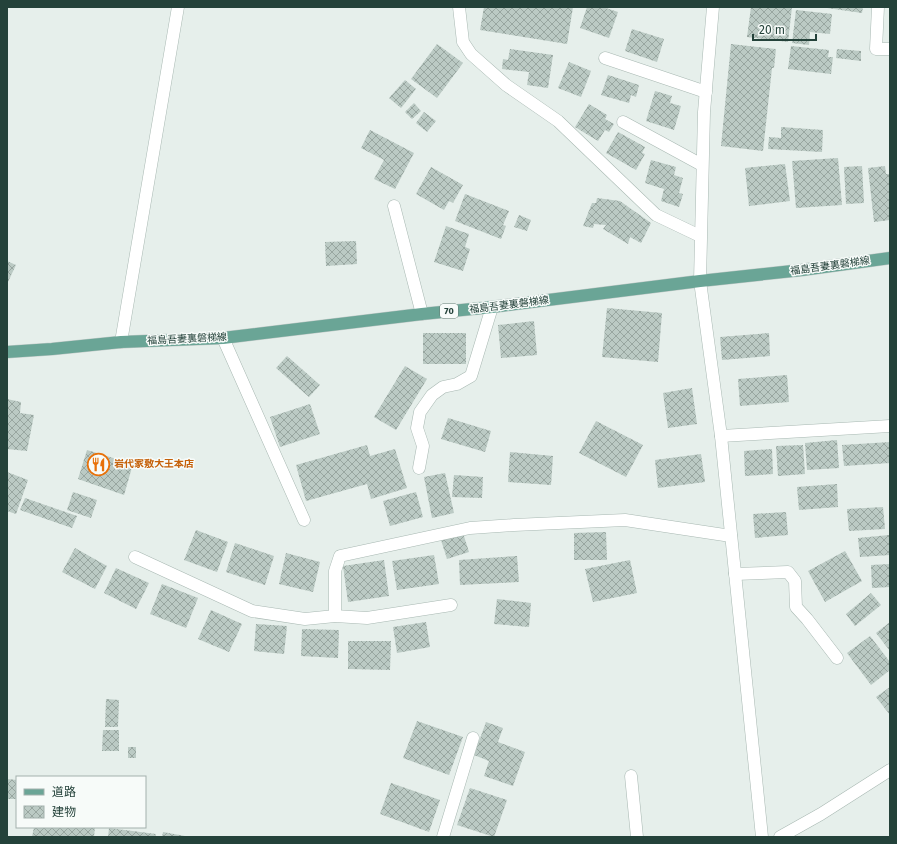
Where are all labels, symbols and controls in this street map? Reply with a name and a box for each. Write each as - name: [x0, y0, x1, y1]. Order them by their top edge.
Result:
- scale bar: [753, 16, 816, 42]
- text: 20 m: [759, 23, 785, 37]
- street label: 福島吾妻裏磐梯線: [790, 254, 870, 278]
- street label: 福島吾妻裏磐梯線: [469, 294, 549, 316]
- road number: 70: [440, 304, 458, 318]
- street label: 福島吾妻裏磐梯線: [147, 331, 227, 347]
- restaurant icon: 岩代家敷大王本店: [86, 451, 112, 477]
- place label: 岩代家敷大王本店: [114, 458, 194, 470]
- legend: [16, 776, 146, 828]
- text: 道路: [52, 785, 76, 799]
- text: 建物: [52, 805, 76, 819]

